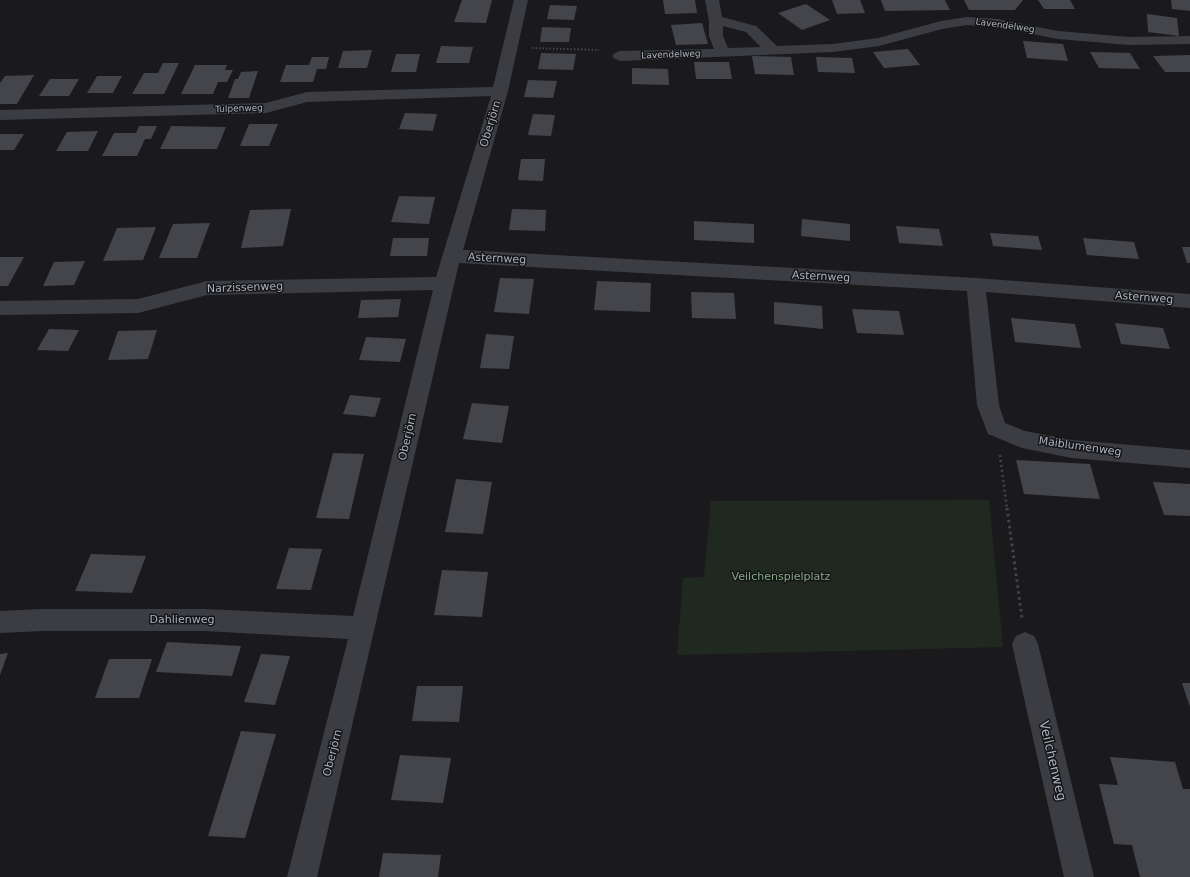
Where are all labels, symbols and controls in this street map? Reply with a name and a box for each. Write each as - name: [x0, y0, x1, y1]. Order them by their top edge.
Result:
- street label: Lavendelweg: [975, 17, 1035, 35]
- street label: Lavendelweg: [641, 49, 701, 61]
- street label: Oberjörn: [478, 99, 504, 149]
- street label: Tulpenweg: [215, 103, 263, 115]
- street label: Asternweg: [468, 251, 526, 267]
- street label: Asternweg: [792, 269, 850, 285]
- street label: Narzissenweg: [207, 280, 283, 296]
- street label: Asternweg: [1114, 289, 1174, 307]
- street label: Oberjörn: [396, 412, 420, 462]
- street label: Maiblumenweg: [1038, 435, 1122, 459]
- park label: Veilchenspielplatz: [732, 570, 830, 584]
- street label: Dahlienweg: [150, 613, 214, 627]
- street label: Veilchenweg: [1035, 719, 1069, 803]
- street label: Oberjörn: [321, 728, 345, 778]

